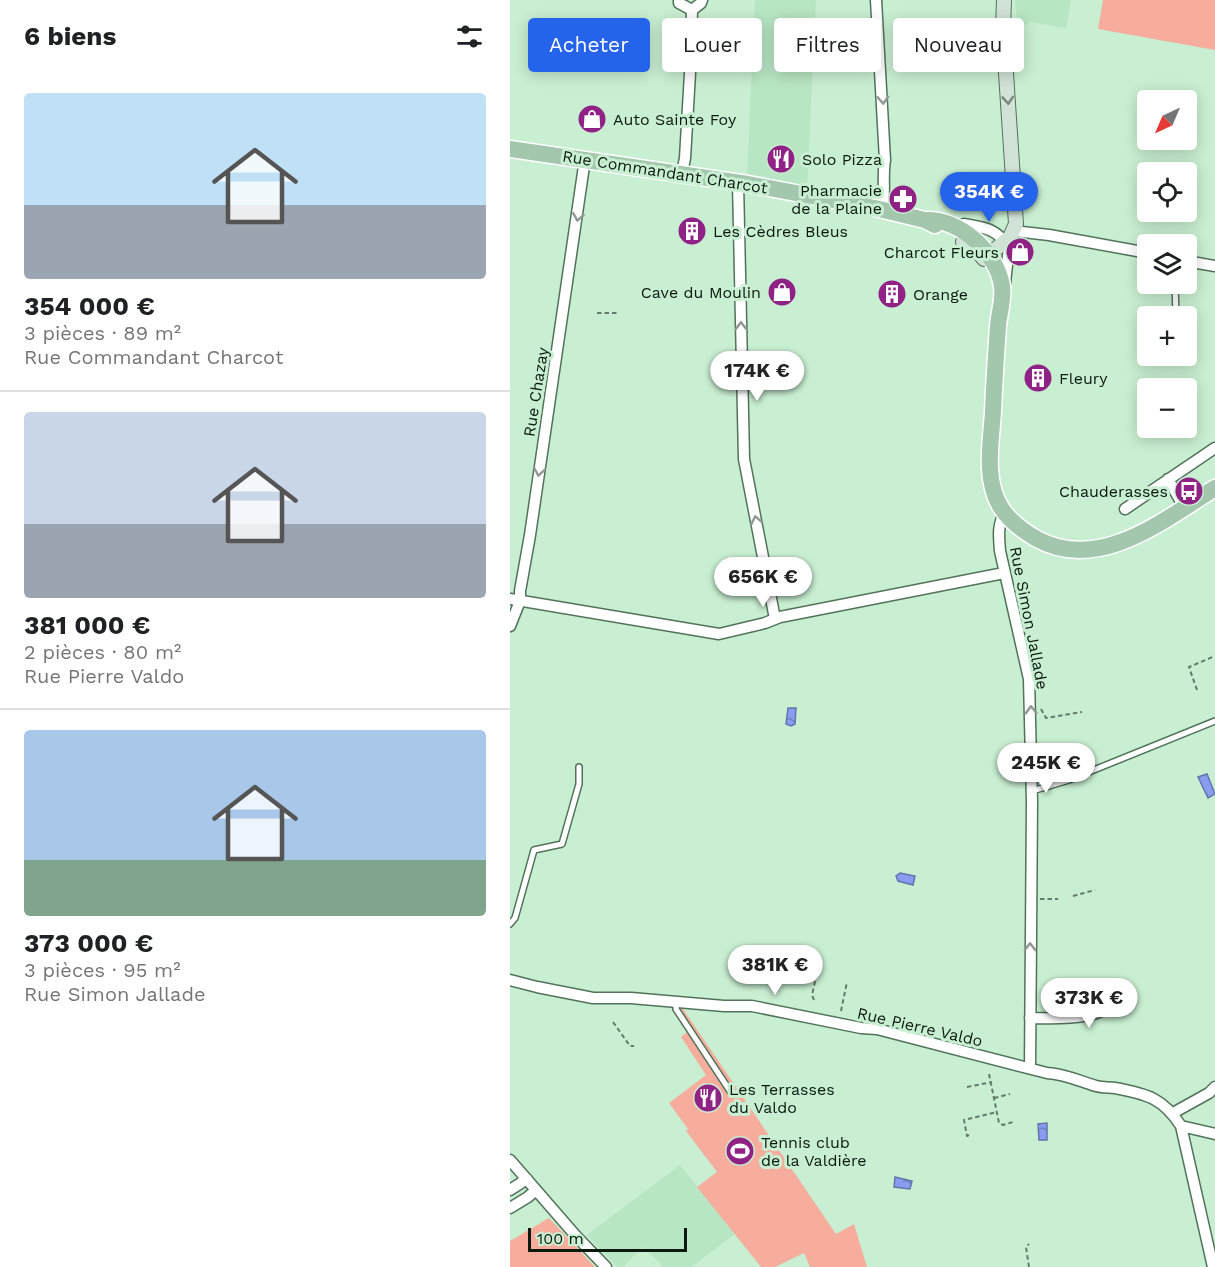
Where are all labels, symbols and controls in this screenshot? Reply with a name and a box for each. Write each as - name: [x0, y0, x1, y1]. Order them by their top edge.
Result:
- chip: Acheter: [528, 18, 650, 72]
- chip: Louer: [662, 18, 762, 72]
- chip: Filtres: [774, 18, 881, 72]
- chip: Nouveau: [893, 18, 1024, 72]
- icon: filters: [453, 20, 486, 53]
- text: 6 biens: [24, 21, 116, 51]
- north arrow: [1137, 90, 1197, 150]
- map controls: [1137, 90, 1197, 438]
- one-way arrow: [876, 96, 889, 105]
- one-way arrow: [1002, 96, 1015, 105]
- shop icon: Auto Sainte Foy: [576, 103, 608, 135]
- place label: Auto Sainte Foy: [613, 110, 737, 129]
- icon: home: [201, 132, 309, 240]
- restaurant icon: Solo Pizza: [765, 143, 797, 175]
- street label: Rue Commandant Charcot: [561, 146, 769, 198]
- place label: Solo Pizza: [802, 150, 882, 169]
- button: locate: [1137, 162, 1197, 222]
- pin: 354K €: [940, 172, 1038, 223]
- text: 354K €: [954, 179, 1024, 203]
- place label: Pharmacie de la Plaine: [791, 181, 882, 218]
- pharmacy icon: Pharmacie de la Plaine: [887, 183, 919, 215]
- one-way arrow: [572, 212, 584, 222]
- building icon: Les Cèdres Bleus: [676, 215, 708, 247]
- place label: Les Cèdres Bleus: [713, 222, 848, 241]
- button: layers: [1137, 234, 1197, 294]
- shop icon: Charcot Fleurs: [1004, 236, 1036, 268]
- place label: Charcot Fleurs: [884, 243, 999, 262]
- shop icon: Cave du Moulin: [766, 276, 798, 308]
- building icon: Orange: [876, 278, 908, 310]
- place label: Cave du Moulin: [641, 283, 761, 302]
- place label: Orange: [913, 285, 968, 304]
- text: 354 000 €: [24, 291, 155, 321]
- button: +: [1137, 306, 1197, 366]
- text: 3 pièces · 89 m²: [24, 321, 181, 345]
- one-way arrow: [735, 322, 748, 331]
- text: Rue Commandant Charcot: [24, 345, 283, 369]
- street label: Rue Chazay: [520, 345, 553, 438]
- pin: 174K €: [708, 351, 806, 402]
- text: 174K €: [724, 358, 790, 382]
- building icon: Fleury: [1022, 362, 1054, 394]
- place label: Fleury: [1059, 369, 1108, 388]
- button: −: [1137, 378, 1197, 438]
- icon: home: [201, 451, 309, 559]
- one-way arrow: [534, 467, 546, 477]
- bus stop icon: Chauderasses: [1173, 475, 1205, 507]
- place label: Chauderasses: [1059, 482, 1168, 501]
- one-way arrow: [750, 515, 763, 525]
- street label: Rue Simon Jallade: [1006, 545, 1052, 691]
- pin: 656K €: [714, 557, 812, 608]
- text: 656K €: [728, 564, 798, 588]
- text: 381 000 €: [24, 610, 150, 640]
- text: 2 pièces · 80 m²: [24, 640, 181, 664]
- text: Rue Pierre Valdo: [24, 664, 184, 688]
- one-way arrow: [1024, 705, 1037, 714]
- pin: 245K €: [997, 743, 1095, 794]
- text: 245K €: [1011, 750, 1081, 774]
- icon: home: [201, 769, 309, 877]
- text: 373 000 €: [24, 928, 153, 958]
- one-way arrow: [1024, 942, 1036, 951]
- pin: 381K €: [726, 945, 824, 996]
- text: 381K €: [742, 952, 808, 976]
- text: 3 pièces · 95 m²: [24, 958, 180, 982]
- pin: 373K €: [1040, 978, 1138, 1029]
- text: Rue Simon Jallade: [24, 982, 206, 1006]
- text: 373K €: [1055, 985, 1123, 1009]
- street label: Rue Pierre Valdo: [855, 1003, 985, 1051]
- place label: Les Terrasses du Valdo: [729, 1080, 835, 1117]
- restaurant icon: Les Terrasses du Valdo: [692, 1082, 724, 1114]
- place label: Tennis club de la Valdière: [761, 1133, 867, 1170]
- sports icon: Tennis club de la Valdière: [724, 1135, 756, 1167]
- scale bar: [528, 1225, 687, 1252]
- text: 100 m: [537, 1229, 584, 1248]

